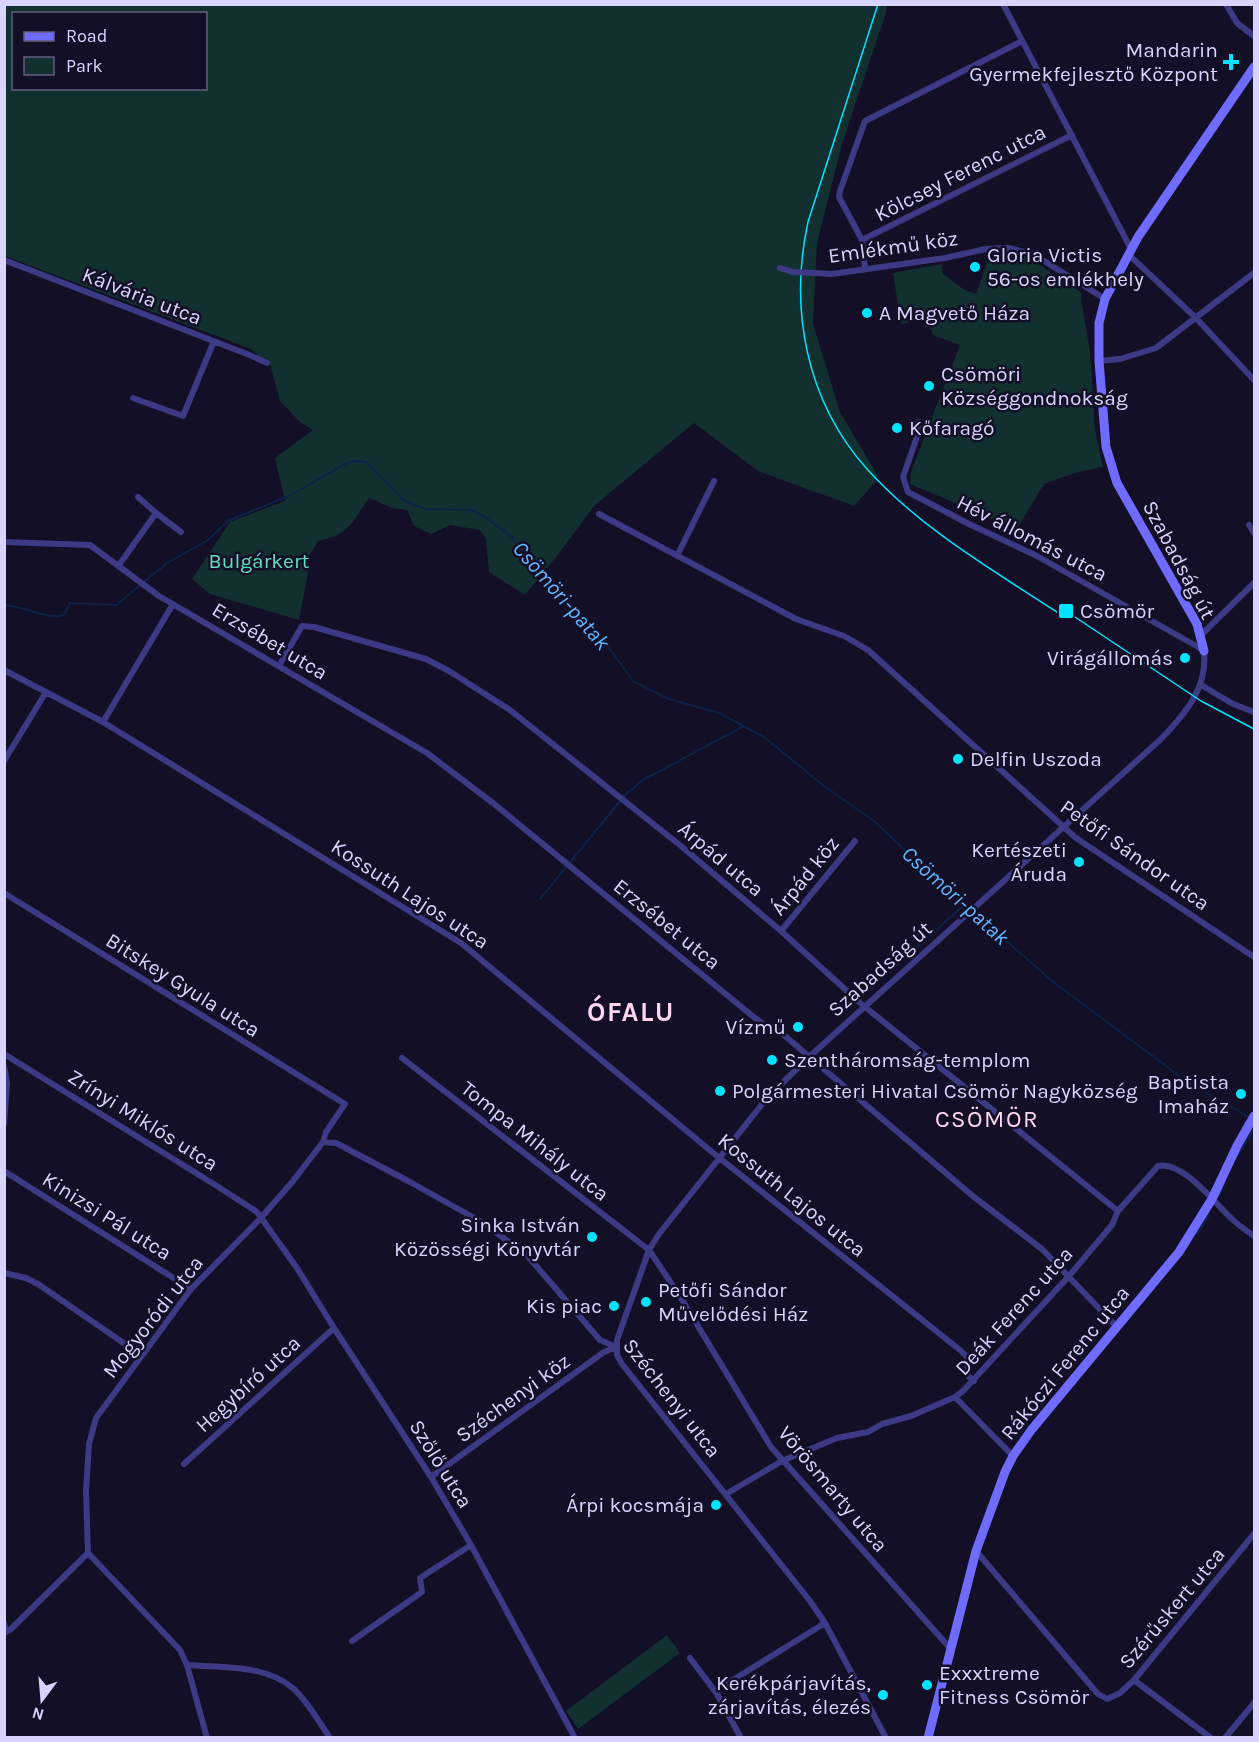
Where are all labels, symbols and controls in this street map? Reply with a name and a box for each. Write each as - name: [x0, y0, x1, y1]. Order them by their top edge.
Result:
- legend: [12, 12, 207, 90]
- text: Road: [66, 25, 107, 47]
- place label: Mandarin Gyermekfejlesztő Központ: [969, 38, 1218, 86]
- marker: Mandarin Gyermekfejlesztő Központ: [1222, 53, 1240, 71]
- text: Park: [66, 55, 103, 77]
- street label: Kölcsey Ferenc utca: [871, 119, 1049, 227]
- street label: Emlékmű köz: [827, 226, 959, 268]
- place label: Gloria Victis 56-os emlékhely: [987, 243, 1144, 291]
- marker: Gloria Victis 56-os emlékhely: [968, 260, 982, 274]
- street label: Kálvária utca: [79, 262, 205, 330]
- place label: A Magvető Háza: [879, 301, 1030, 325]
- marker: A Magvető Háza: [860, 306, 874, 320]
- place label: Csömöri Községgondnokság: [941, 362, 1128, 410]
- marker: Csömöri Községgondnokság: [922, 379, 936, 393]
- place label: Kőfaragó: [909, 416, 994, 440]
- marker: Kőfaragó: [890, 421, 904, 435]
- street label: Hév állomás utca: [953, 490, 1111, 586]
- street label: Szabadság út: [1138, 497, 1220, 623]
- water label: Csömöri-patak: [507, 536, 616, 656]
- park label: Bulgárkert: [209, 549, 309, 573]
- street label: Erzsébet utca: [208, 597, 332, 685]
- place label: Csömör: [1080, 599, 1155, 623]
- marker: Csömör: [1057, 602, 1075, 620]
- place label: Virágállomás: [1047, 646, 1173, 670]
- marker: Virágállomás: [1178, 651, 1192, 665]
- place label: Delfin Uszoda: [970, 747, 1102, 771]
- marker: Delfin Uszoda: [951, 752, 965, 766]
- street label: Petőfi Sándor utca: [1056, 795, 1214, 915]
- street label: Árpád utca: [673, 816, 769, 902]
- street label: Árpád köz: [766, 832, 844, 920]
- street label: Kossuth Lajos utca: [327, 834, 493, 954]
- place label: Kertészeti Áruda: [971, 838, 1067, 886]
- water label: Csömöri-patak: [896, 841, 1015, 951]
- marker: Kertészeti Áruda: [1072, 855, 1086, 869]
- street label: Erzsébet utca: [609, 874, 725, 974]
- street label: Szabadság út: [823, 916, 937, 1022]
- street label: Bitskey Gyula utca: [102, 928, 264, 1042]
- district label: ÓFALU: [587, 994, 675, 1028]
- place label: Vízmű: [726, 1015, 786, 1039]
- marker: Vízmű: [791, 1020, 805, 1034]
- place label: Szentháromság-templom: [784, 1048, 1030, 1072]
- marker: Szentháromság-templom: [765, 1053, 779, 1067]
- street label: Zrínyi Miklós utca: [64, 1064, 222, 1176]
- place label: Baptista Imaház: [1147, 1070, 1229, 1118]
- street label: Tompa Mihály utca: [456, 1076, 614, 1206]
- place label: Polgármesteri Hivatal Csömör Nagyközség: [732, 1079, 1138, 1103]
- marker: Polgármesteri Hivatal Csömör Nagyközség: [713, 1084, 727, 1098]
- marker: Baptista Imaház: [1234, 1087, 1248, 1101]
- district label: CSÖMÖR: [935, 1105, 1039, 1133]
- street label: Kossuth Lajos utca: [713, 1128, 871, 1262]
- street label: Kinizsi Pál utca: [38, 1167, 176, 1265]
- place label: Sinka István Közösségi Könyvtár: [394, 1213, 580, 1261]
- marker: Sinka István Közösségi Könyvtár: [585, 1230, 599, 1244]
- street label: Deák Ferenc utca: [950, 1242, 1078, 1380]
- street label: Mogyoródi utca: [98, 1251, 208, 1383]
- place label: Petőfi Sándor Művelődési Ház: [658, 1278, 808, 1326]
- street label: Rákóczi Ferenc utca: [996, 1281, 1134, 1445]
- place label: Kis piac: [526, 1294, 602, 1318]
- marker: Petőfi Sándor Művelődési Ház: [639, 1295, 653, 1309]
- marker: Kis piac: [607, 1299, 621, 1313]
- street label: Hegybíró utca: [191, 1331, 305, 1437]
- street label: Széchenyi utca: [618, 1334, 726, 1462]
- street label: Széchenyi köz: [451, 1349, 575, 1447]
- street label: Szőlő utca: [404, 1415, 478, 1513]
- street label: Vörösmarty utca: [773, 1421, 893, 1557]
- place label: Árpi kocsmája: [566, 1493, 704, 1517]
- marker: Árpi kocsmája: [709, 1498, 723, 1512]
- street label: Szérűskert utca: [1114, 1542, 1230, 1674]
- place label: Exxxtreme Fitness Csömör: [939, 1661, 1089, 1709]
- north arrow: [12, 1670, 72, 1730]
- place label: Kerékpárjavítás, zárjavítás, élezés: [708, 1671, 871, 1719]
- marker: Exxxtreme Fitness Csömör: [920, 1678, 934, 1692]
- marker: Kerékpárjavítás, zárjavítás, élezés: [876, 1688, 890, 1702]
- text: N: [30, 1703, 46, 1725]

